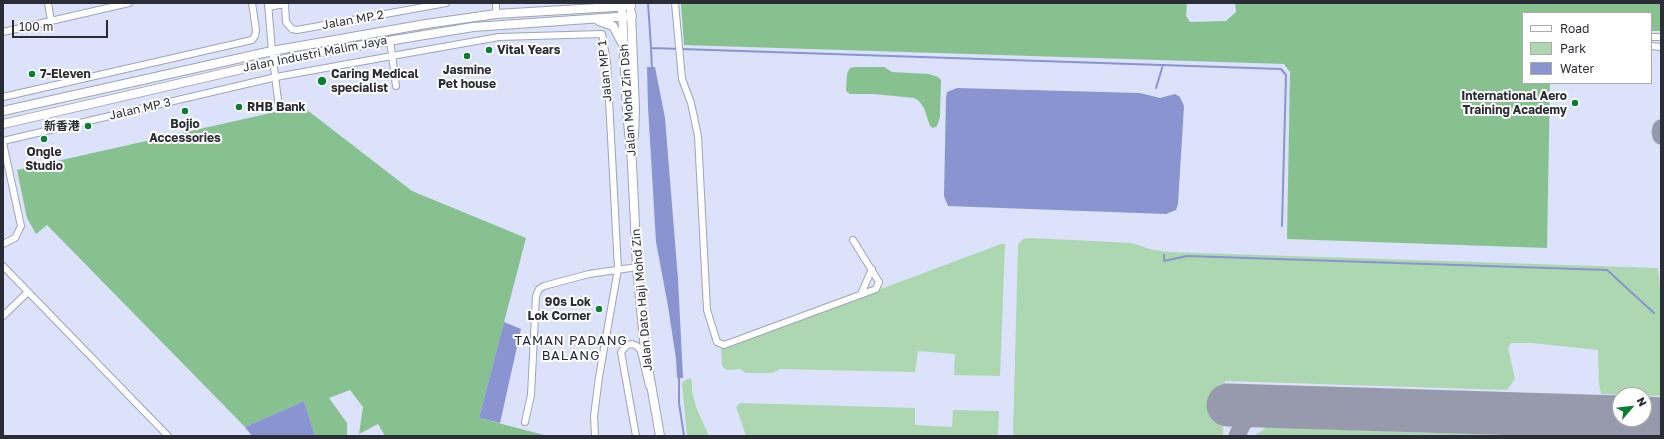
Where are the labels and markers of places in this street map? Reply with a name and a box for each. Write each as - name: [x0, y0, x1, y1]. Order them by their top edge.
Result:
- place label: Vital Years: [497, 43, 560, 57]
- marker: Vital Years: [484, 45, 494, 55]
- marker: Jasmine Pet house: [462, 51, 472, 61]
- place label: Jasmine Pet house: [438, 63, 496, 91]
- place label: 7-Eleven: [40, 67, 91, 81]
- place label: Caring Medical specialist: [331, 67, 418, 95]
- marker: 7-Eleven: [27, 69, 37, 79]
- marker: Caring Medical specialist: [316, 75, 328, 87]
- place label: International Aero Training Academy: [1461, 89, 1567, 117]
- marker: International Aero Training Academy: [1570, 98, 1580, 108]
- place label: RHB Bank: [247, 100, 306, 114]
- marker: RHB Bank: [234, 102, 244, 112]
- marker: Bojio Accessories: [180, 106, 190, 116]
- place label: Bojio Accessories: [149, 117, 221, 145]
- place label: 新香港: [44, 119, 80, 133]
- marker: 新香港: [83, 121, 93, 131]
- marker: Ongle Studio: [39, 134, 49, 144]
- place label: Ongle Studio: [25, 145, 63, 173]
- place label: 90s Lok Lok Corner: [528, 295, 591, 323]
- marker: 90s Lok Lok Corner: [594, 304, 604, 314]

